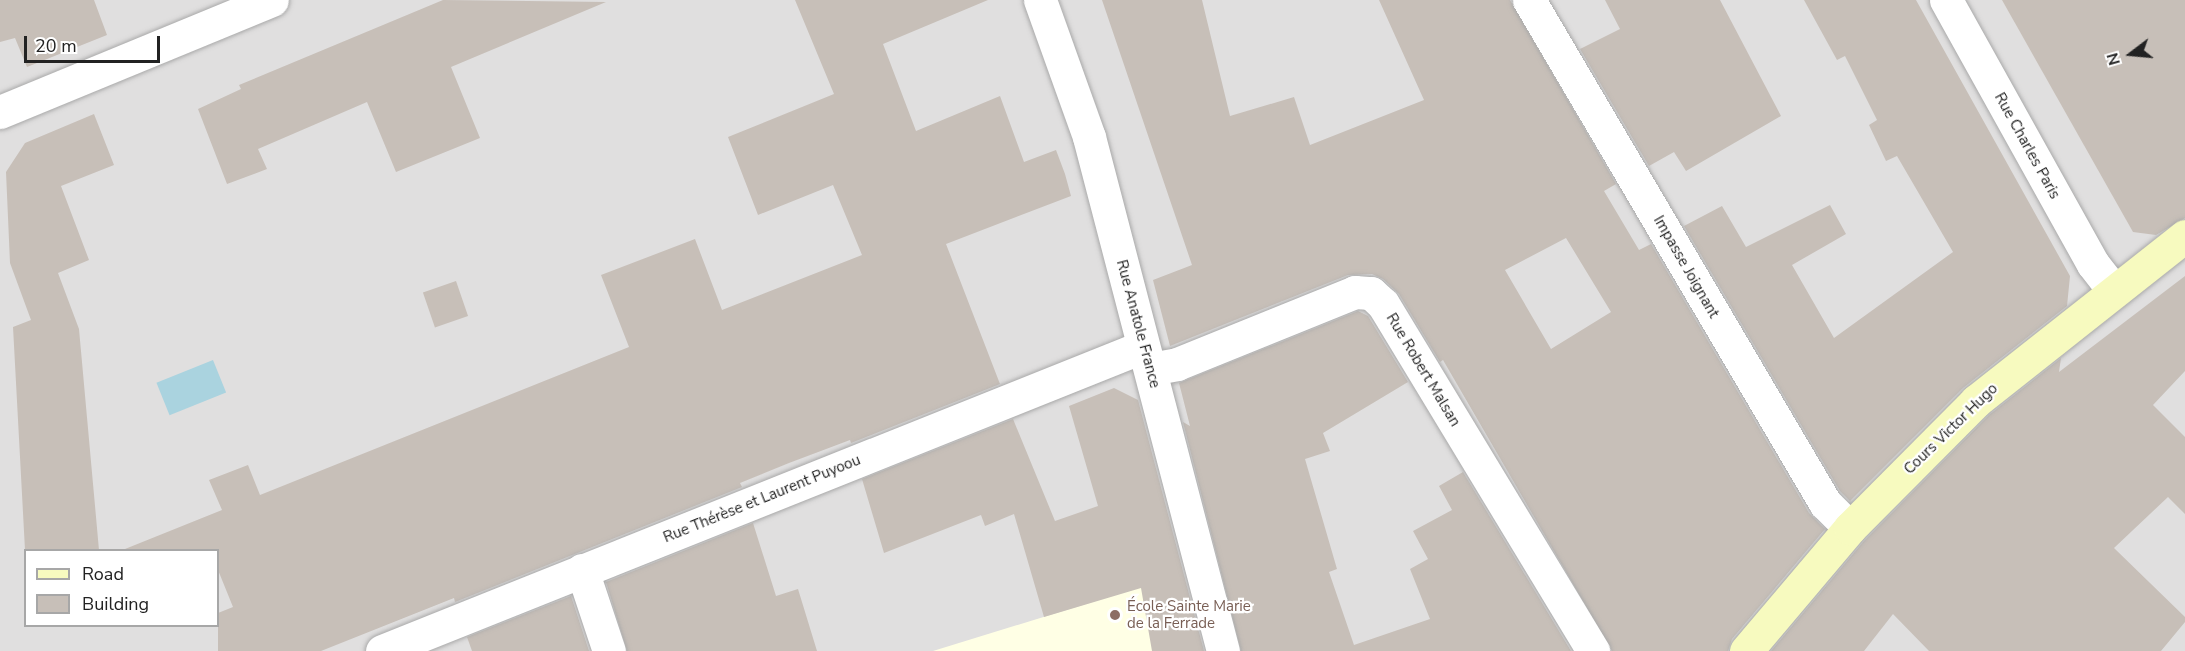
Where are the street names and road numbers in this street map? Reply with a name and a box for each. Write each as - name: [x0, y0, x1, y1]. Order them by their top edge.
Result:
- street label: Rue Charles Paris: [1990, 90, 2064, 202]
- street label: Impasse Joignant: [1649, 213, 1723, 321]
- street label: Rue Anatole France: [1112, 258, 1164, 390]
- street label: Rue Robert Malsan: [1382, 310, 1464, 430]
- street label: Cours Victor Hugo: [1900, 380, 2002, 478]
- street label: Rue Thérèse et Laurent Puyoou: [661, 451, 863, 547]

